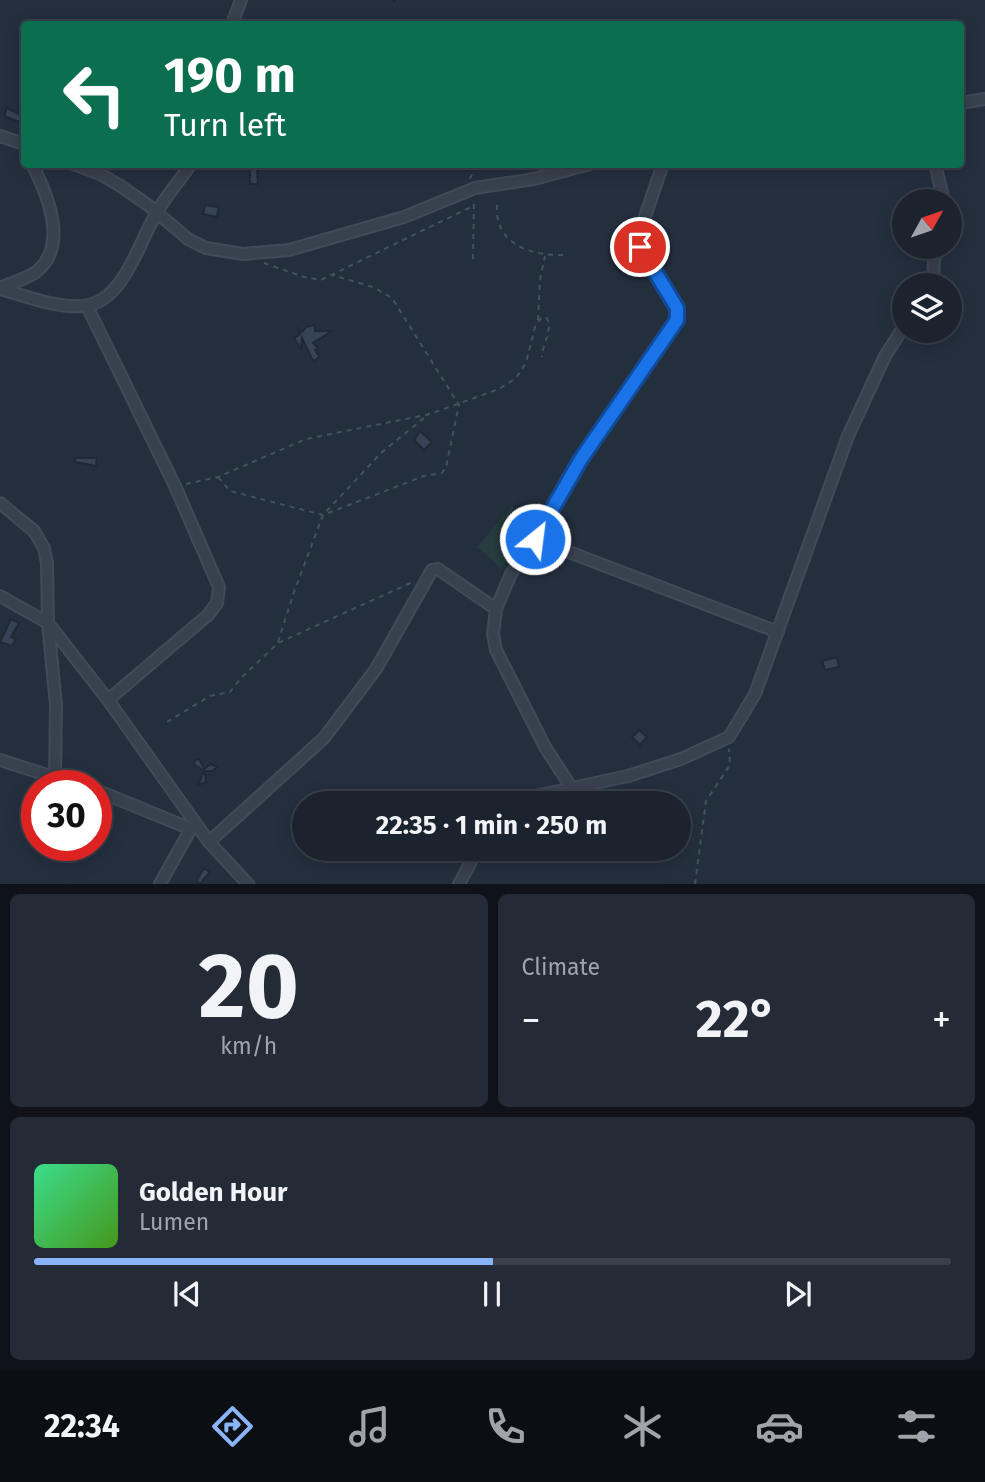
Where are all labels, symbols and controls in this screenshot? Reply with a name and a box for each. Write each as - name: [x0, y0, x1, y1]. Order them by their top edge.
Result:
- text: 190 m: [164, 46, 296, 105]
- icon: left: [49, 49, 140, 140]
- text: Turn left: [164, 106, 286, 144]
- north arrow: [892, 189, 962, 259]
- map controls: [892, 189, 962, 343]
- pin: [610, 217, 670, 277]
- icon: arrive: [621, 228, 659, 266]
- button: layers: [892, 273, 962, 343]
- position arrow: [498, 502, 572, 576]
- speed limit sign: 30: [21, 770, 112, 861]
- text: 22:35 · 1 min · 250 m: [376, 810, 607, 841]
- text: 20: [199, 932, 299, 1041]
- text: Climate: [522, 953, 600, 981]
- text: 22°: [696, 988, 777, 1051]
- text: −: [522, 997, 541, 1043]
- text: +: [932, 997, 951, 1043]
- text: km/h: [220, 1032, 277, 1060]
- text: Golden Hour: [139, 1177, 287, 1208]
- text: Lumen: [139, 1208, 209, 1236]
- icon: previous: [168, 1275, 206, 1313]
- icon: pause: [473, 1275, 511, 1313]
- icon: next: [779, 1275, 817, 1313]
- icon: directions: [208, 1402, 257, 1451]
- icon: music: [345, 1402, 394, 1451]
- icon: phone: [481, 1402, 530, 1451]
- icon: climate: [618, 1402, 667, 1451]
- icon: car: [755, 1402, 804, 1451]
- icon: filters: [892, 1402, 941, 1451]
- text: 22:34: [44, 1407, 120, 1445]

